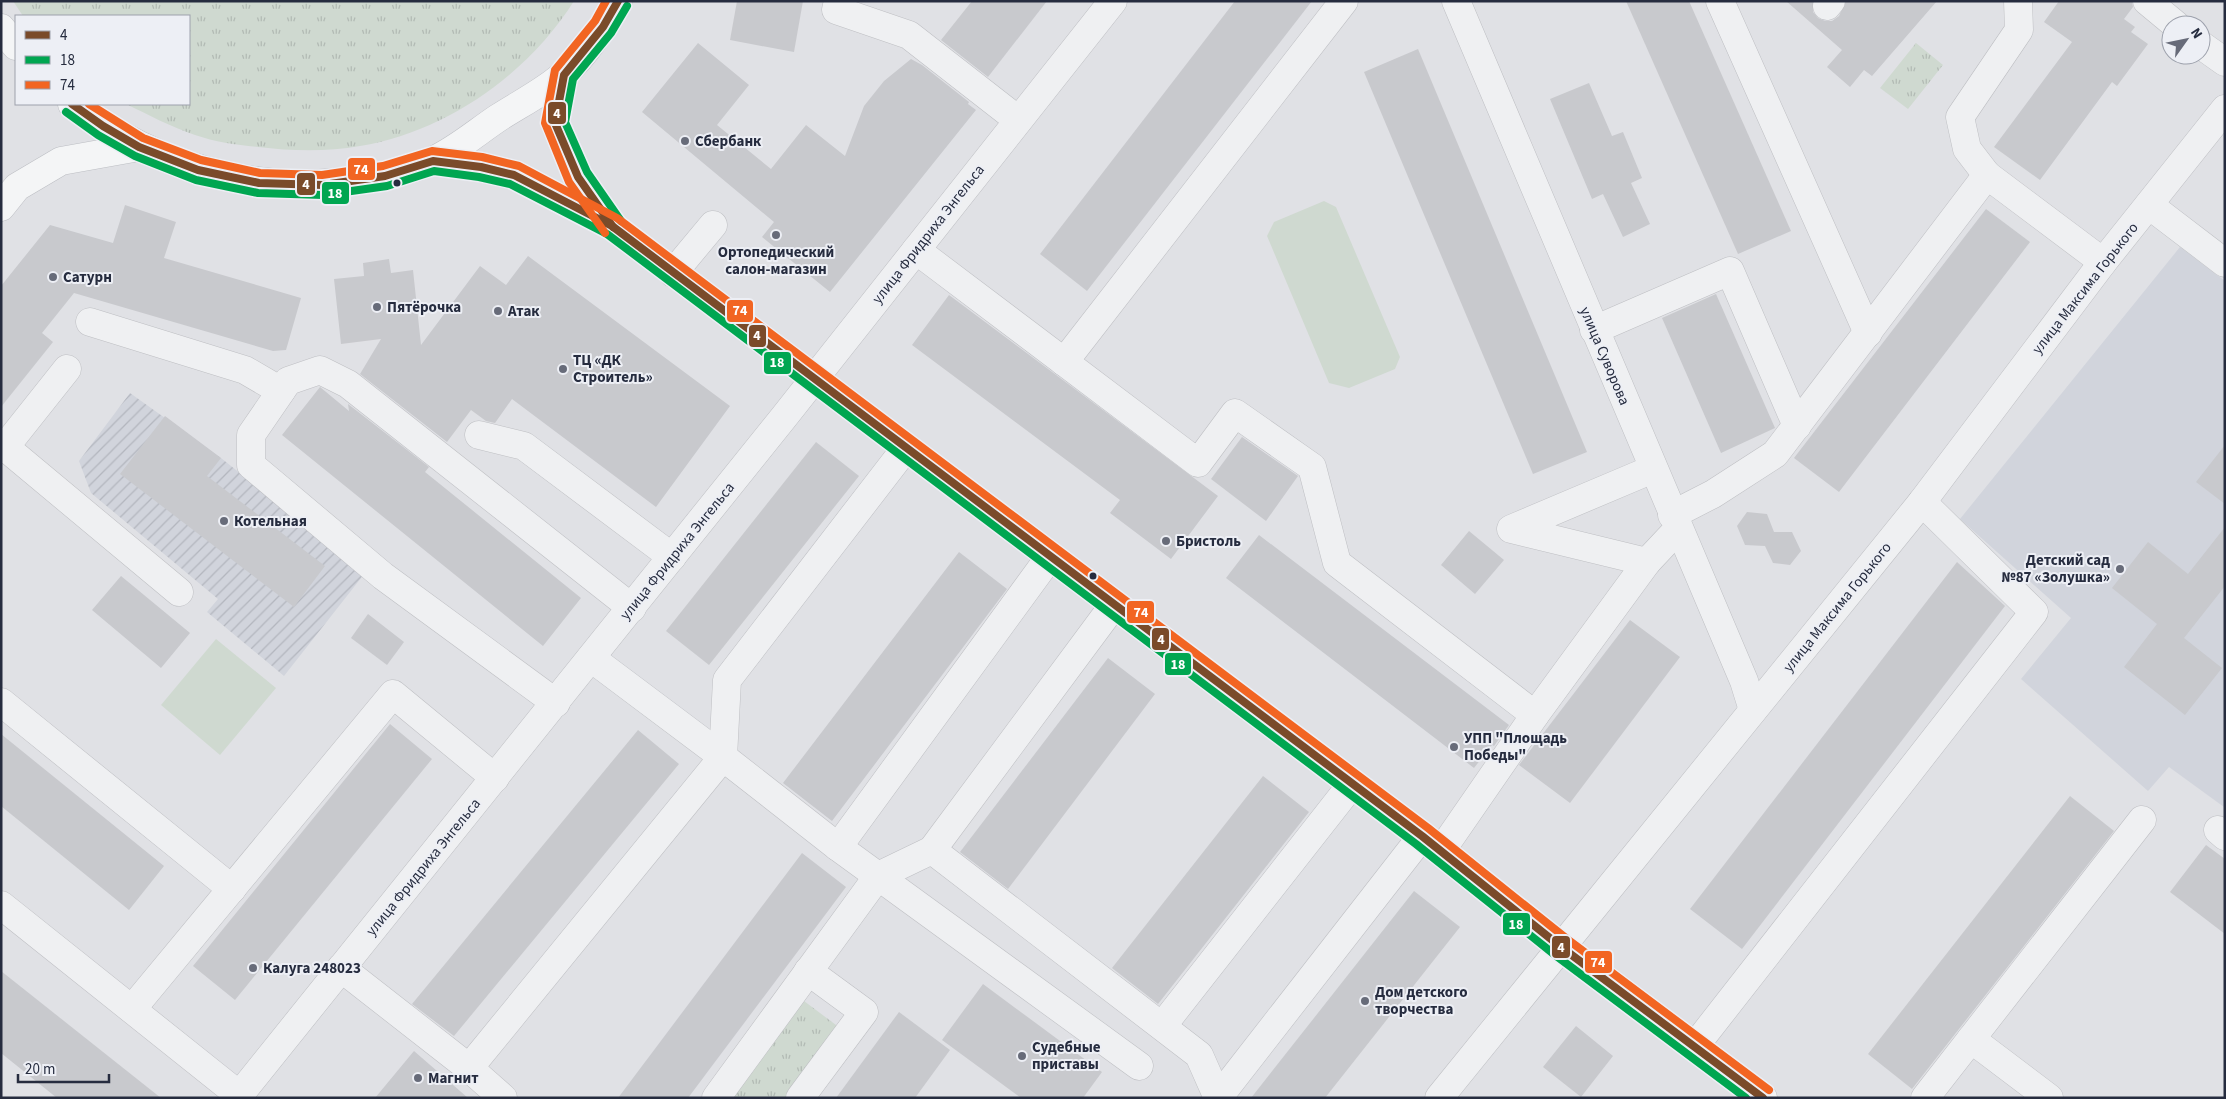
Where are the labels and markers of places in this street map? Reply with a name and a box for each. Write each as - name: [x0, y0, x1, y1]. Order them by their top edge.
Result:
- place label: Сбербанк: [695, 131, 762, 152]
- marker: Сбербанк: [679, 135, 691, 147]
- unlabelled marker: [392, 178, 402, 188]
- marker: Ортопедический салон-магазин: [770, 229, 782, 241]
- place label: Ортопедический салон-магазин: [718, 242, 834, 280]
- place label: Сатурн: [63, 267, 112, 288]
- marker: Сатурн: [47, 271, 59, 283]
- place label: Пятёрочка: [387, 297, 461, 318]
- marker: Пятёрочка: [371, 301, 383, 313]
- place label: Атак: [507, 301, 540, 322]
- marker: Атак: [492, 305, 504, 317]
- place label: ТЦ «ДК Строитель»: [573, 350, 653, 388]
- marker: ТЦ «ДК Строитель»: [557, 363, 569, 375]
- place label: Котельная: [234, 511, 307, 532]
- marker: Котельная: [218, 515, 230, 527]
- place label: Бристоль: [1176, 531, 1241, 552]
- marker: Бристоль: [1160, 535, 1172, 547]
- place label: Детский сад №87 «Золушка»: [2001, 550, 2110, 588]
- marker: Детский сад №87 «Золушка»: [2114, 563, 2126, 575]
- unlabelled marker: [1088, 571, 1098, 581]
- place label: УПП "Площадь Победы": [1464, 728, 1567, 766]
- marker: УПП "Площадь Победы": [1448, 741, 1460, 753]
- place label: Калуга 248023: [263, 958, 361, 979]
- marker: Калуга 248023: [247, 962, 259, 974]
- place label: Дом детского творчества: [1375, 982, 1467, 1020]
- marker: Дом детского творчества: [1359, 995, 1371, 1007]
- place label: Судебные приставы: [1032, 1037, 1101, 1075]
- marker: Судебные приставы: [1016, 1050, 1028, 1062]
- place label: Магнит: [428, 1068, 479, 1089]
- marker: Магнит: [412, 1072, 424, 1084]

